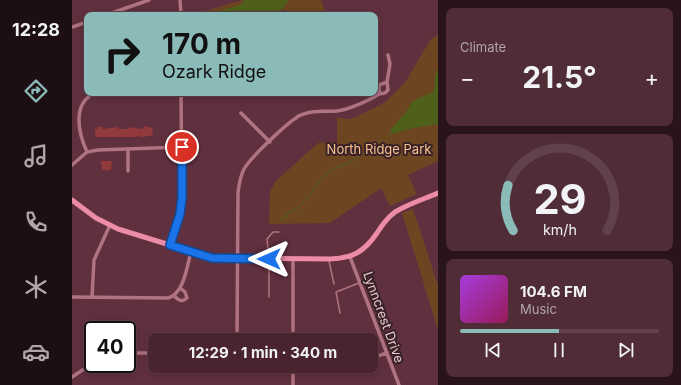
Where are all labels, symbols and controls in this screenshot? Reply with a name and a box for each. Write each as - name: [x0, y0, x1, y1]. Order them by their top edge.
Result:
- text: 12:28: [12, 19, 60, 40]
- text: 170 m: [162, 27, 241, 61]
- icon: right: [96, 28, 148, 80]
- text: Climate: [460, 39, 506, 55]
- text: 21.5°: [522, 59, 597, 95]
- text: Ozark Ridge: [162, 61, 266, 82]
- text: −: [460, 65, 475, 91]
- text: +: [644, 65, 659, 91]
- icon: directions: [22, 77, 50, 105]
- pin: [165, 130, 199, 164]
- icon: arrive: [171, 136, 193, 158]
- park label: North Ridge Park: [327, 141, 431, 157]
- icon: music: [22, 142, 50, 170]
- text: 29: [533, 173, 586, 223]
- icon: phone: [22, 208, 50, 236]
- text: km/h: [543, 220, 576, 237]
- position arrow: [248, 238, 290, 280]
- street label: Lynncrest Drive: [360, 269, 408, 365]
- icon: climate: [22, 273, 50, 301]
- text: 104.6 FM: [520, 282, 587, 301]
- text: Music: [520, 301, 557, 317]
- speed limit sign: 40: [84, 321, 136, 373]
- icon: car: [22, 338, 50, 366]
- icon: previous: [482, 339, 504, 361]
- icon: pause: [548, 339, 570, 361]
- icon: next: [615, 339, 637, 361]
- text: 12:29 · 1 min · 340 m: [189, 343, 337, 362]

